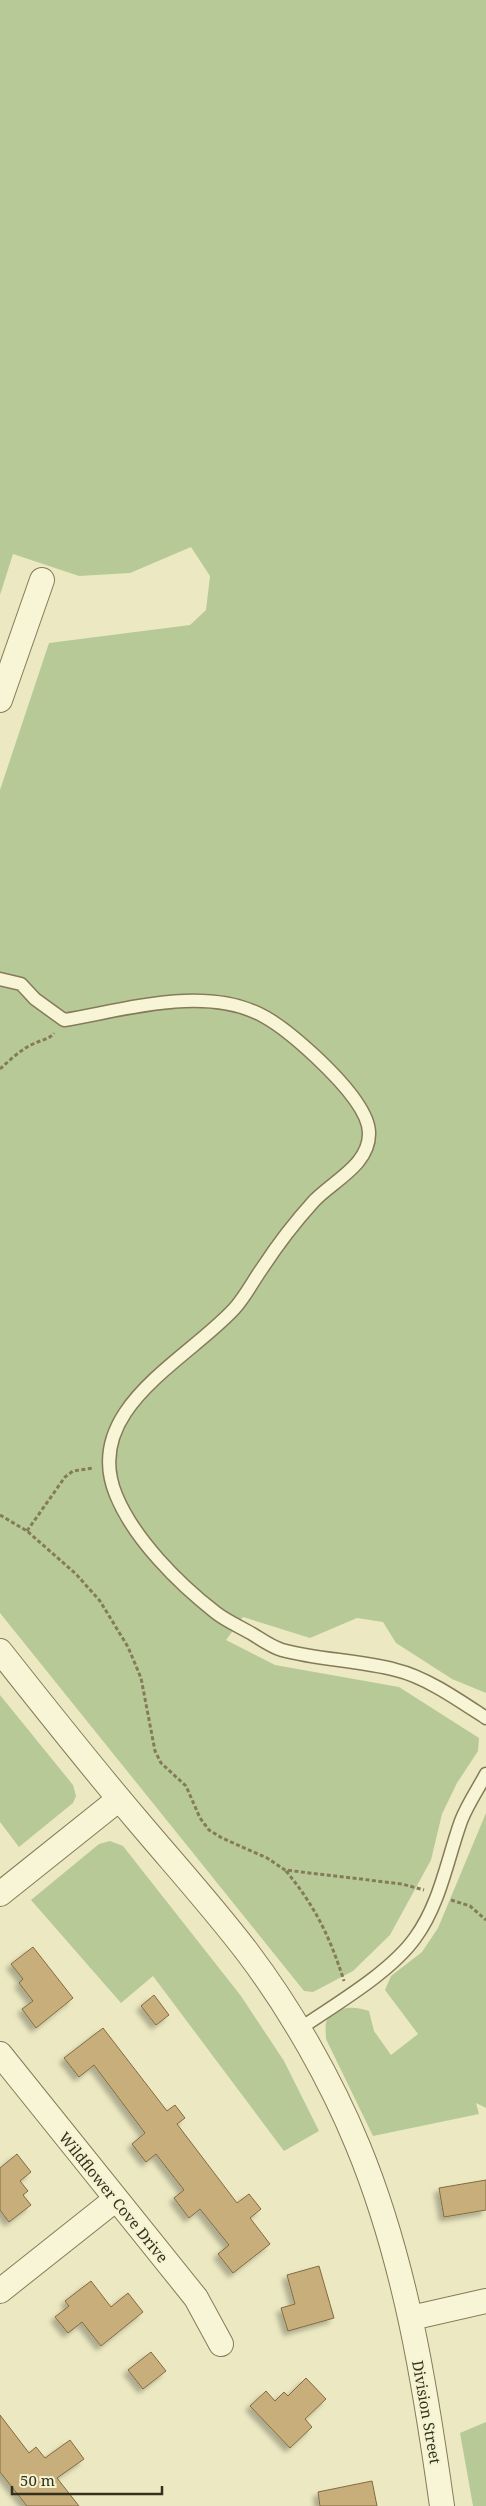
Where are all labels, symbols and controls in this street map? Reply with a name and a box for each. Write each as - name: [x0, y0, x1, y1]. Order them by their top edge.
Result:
- street label: Wildflower Cove Drive: [55, 2127, 173, 2267]
- street label: Division Street: [408, 2359, 446, 2465]
- scale bar: [12, 2464, 162, 2496]
- text: 50 m: [20, 2470, 55, 2490]

